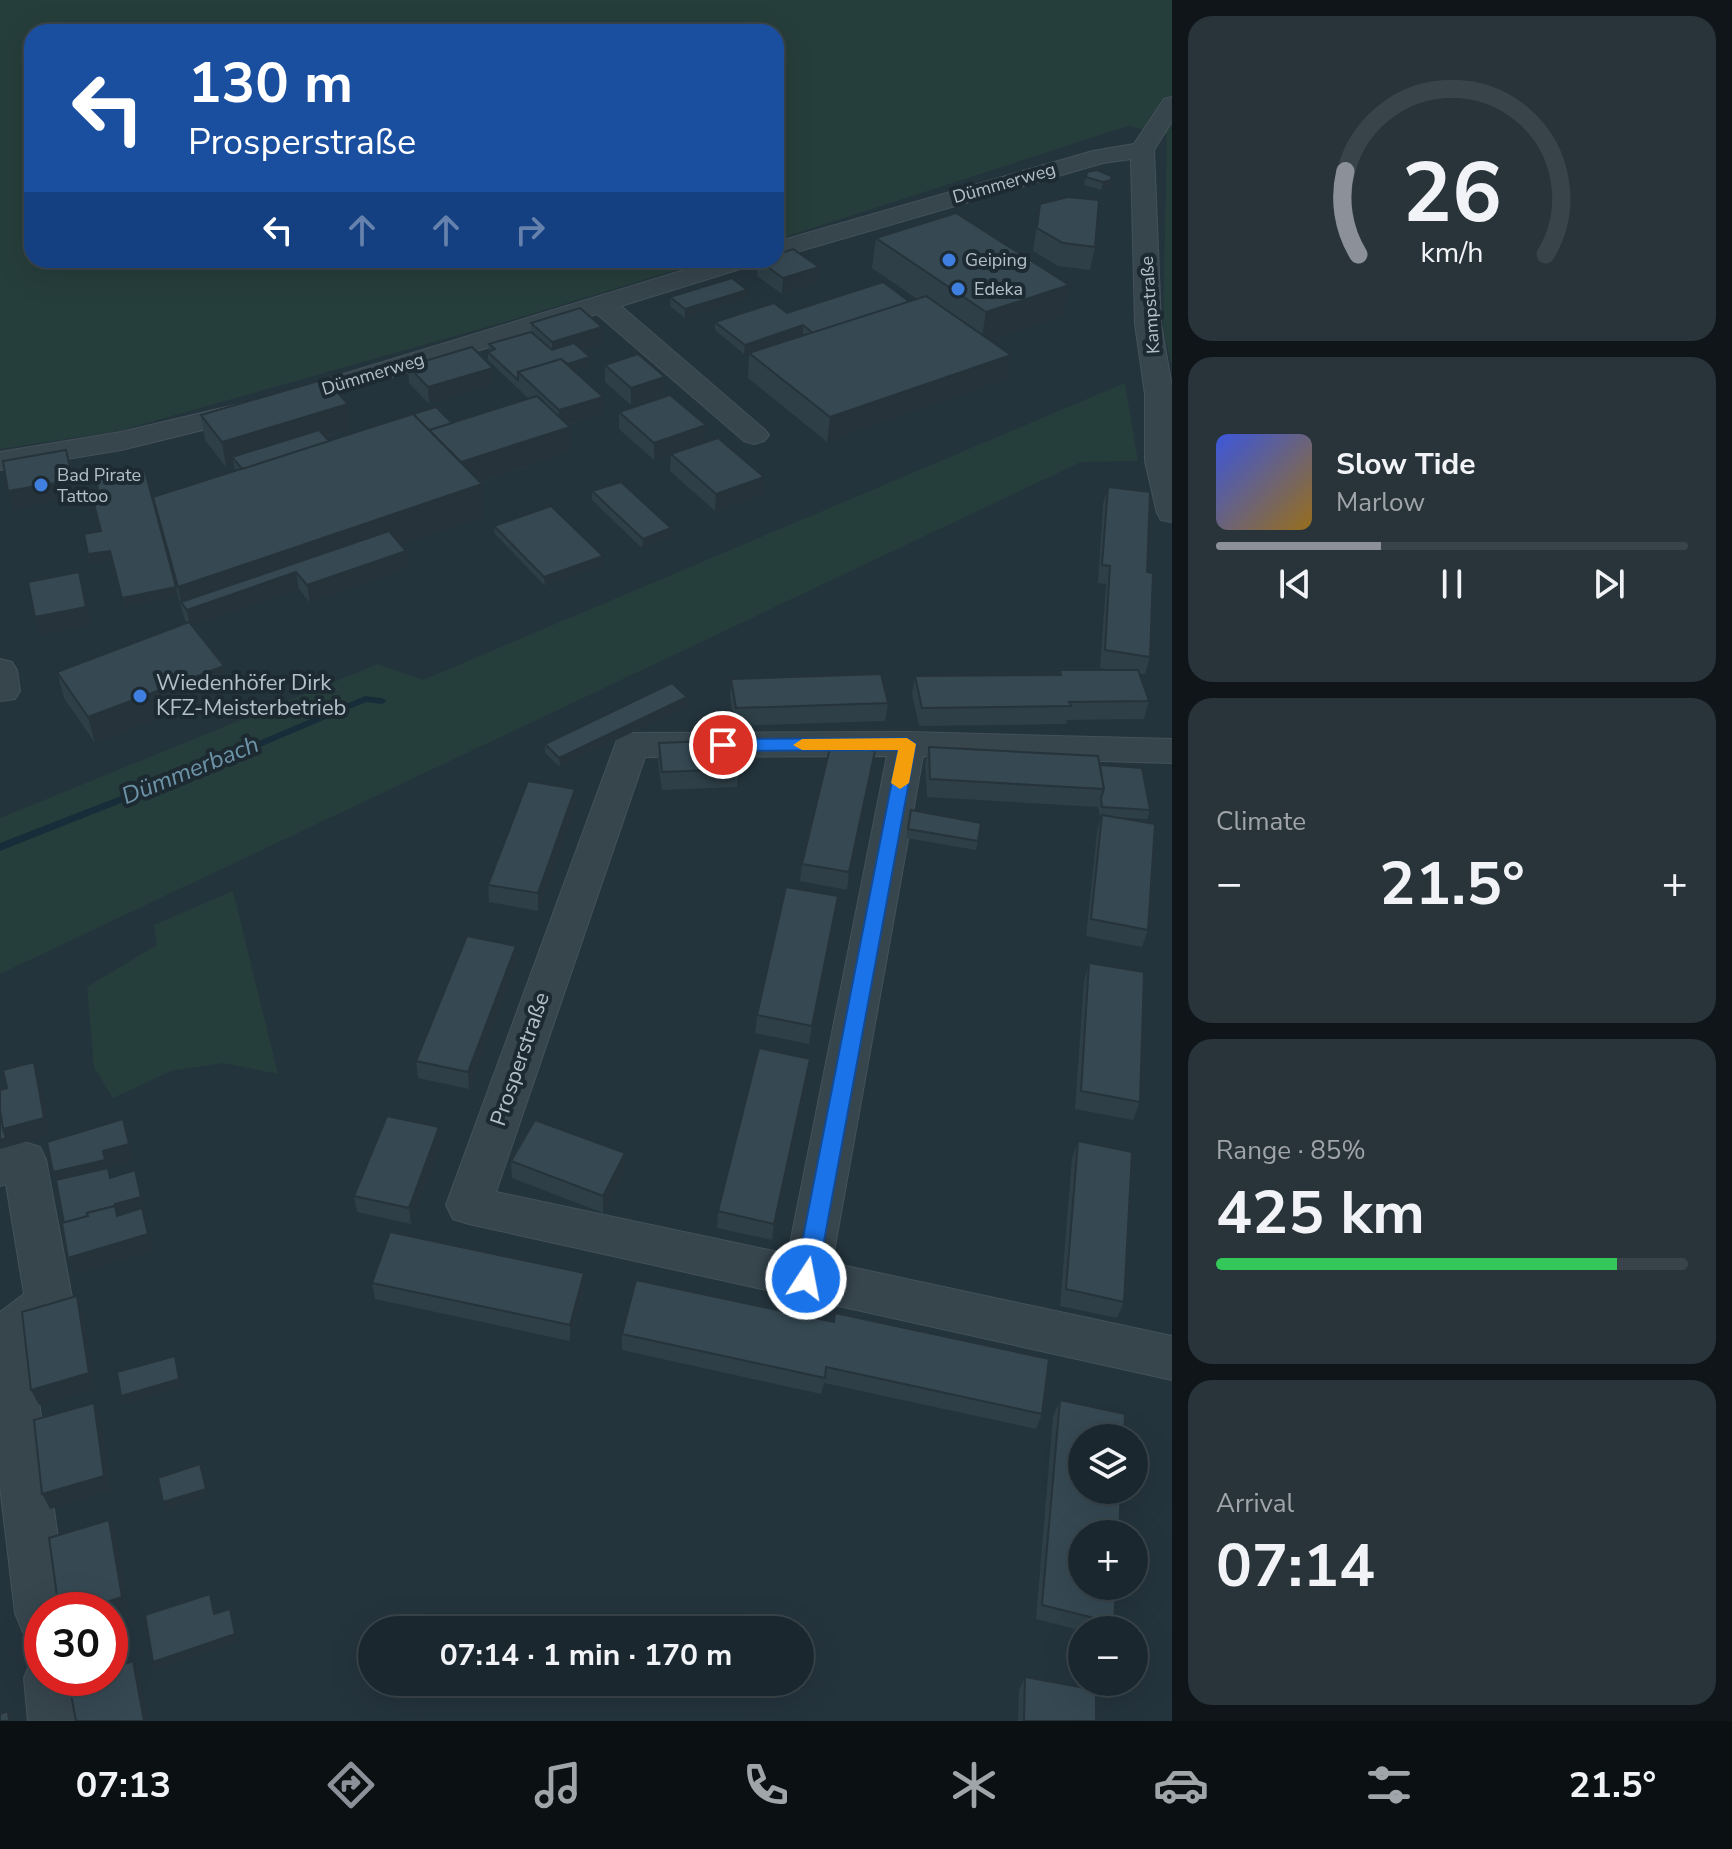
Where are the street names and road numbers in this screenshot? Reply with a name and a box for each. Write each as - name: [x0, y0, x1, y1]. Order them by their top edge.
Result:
- street label: Dümmerweg: [950, 157, 1058, 209]
- street label: Kampstraße: [1135, 255, 1165, 355]
- street label: Dümmerweg: [319, 347, 427, 401]
- street label: Prosperstraße: [483, 988, 557, 1130]

